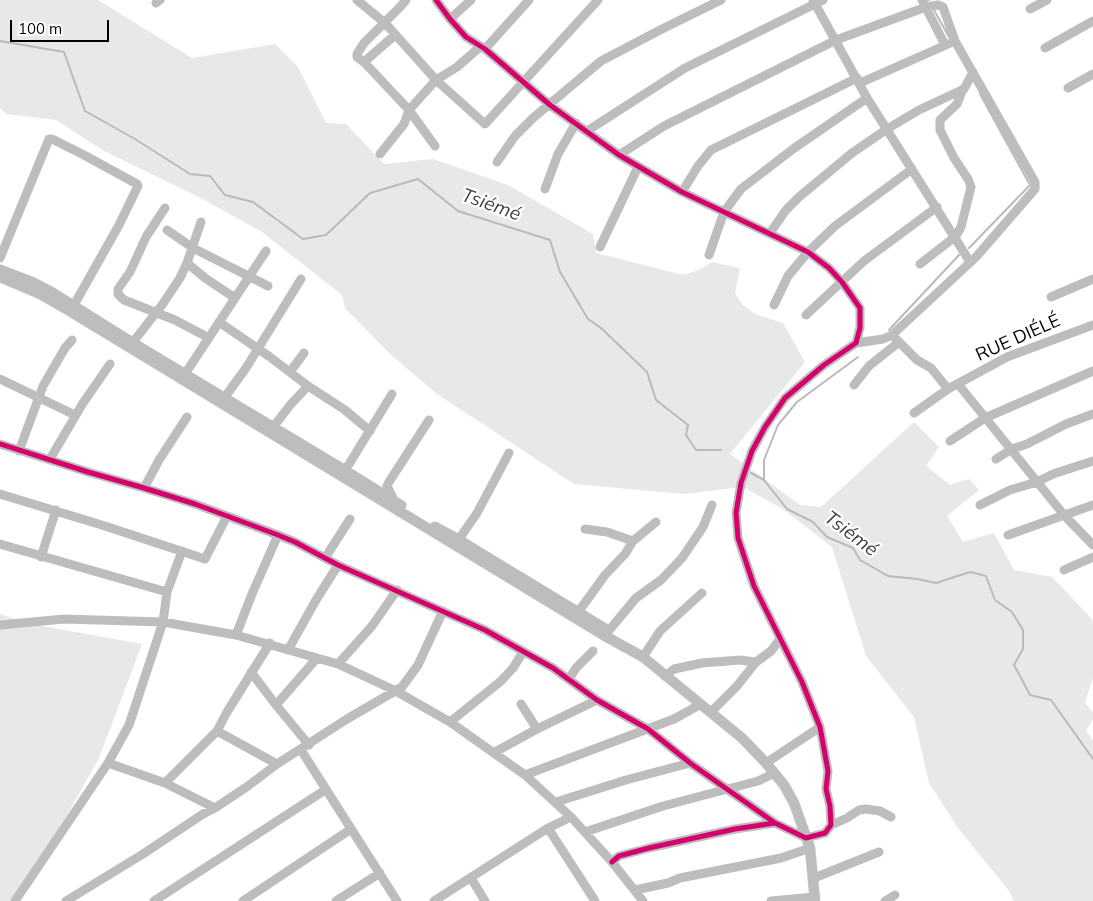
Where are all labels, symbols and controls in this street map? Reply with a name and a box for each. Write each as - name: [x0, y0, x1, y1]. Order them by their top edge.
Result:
- scale bar: [12, 10, 111, 42]
- text: 100 m: [18, 19, 62, 38]
- water label: Tsiémé: [458, 184, 524, 226]
- street label: RUE DIÉLÉ: [973, 310, 1063, 366]
- water label: Tsiémé: [820, 506, 882, 562]

